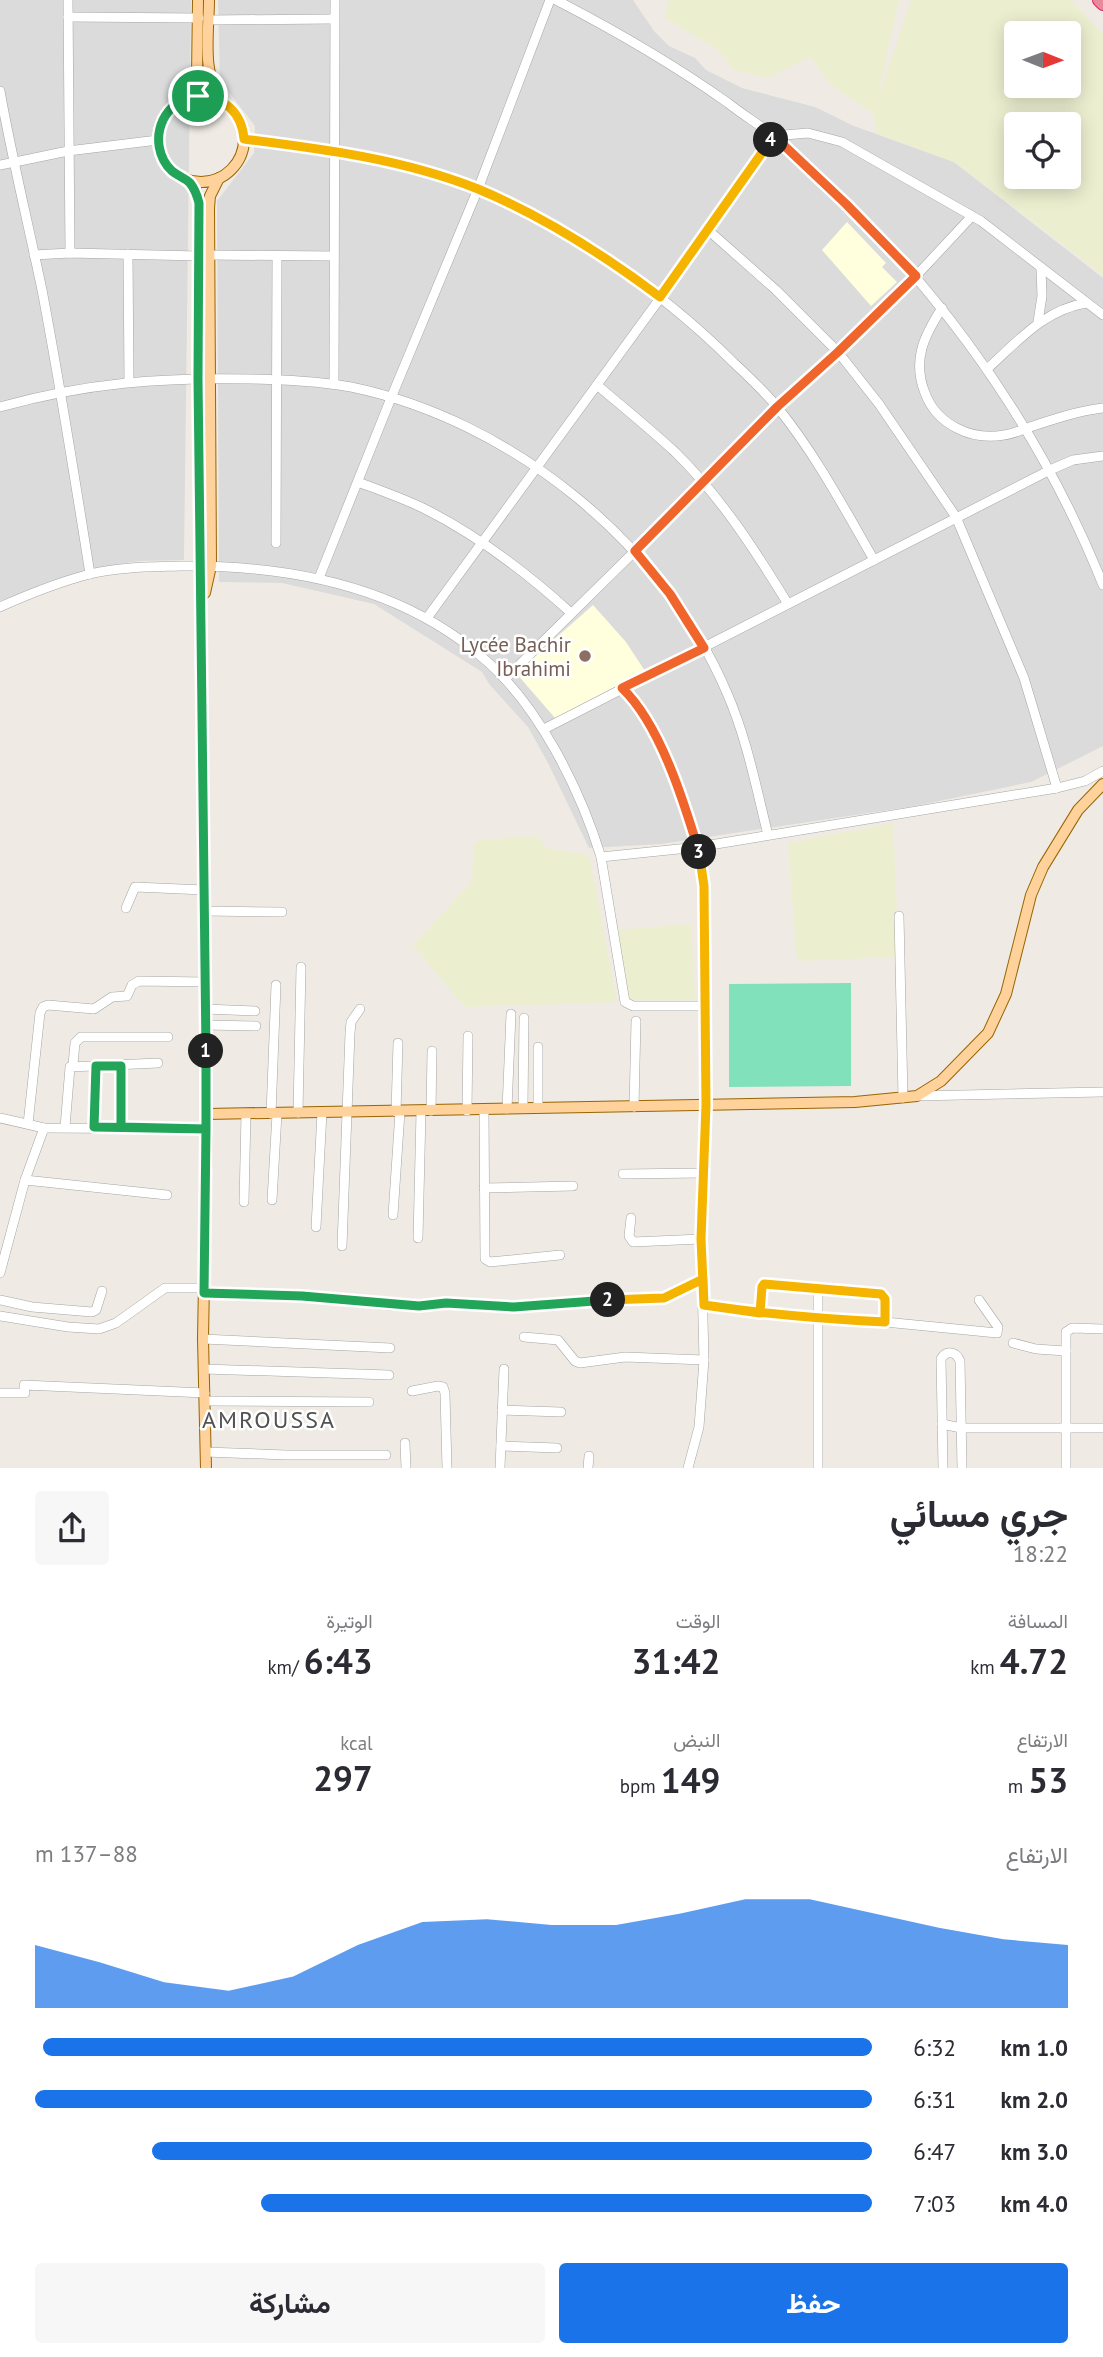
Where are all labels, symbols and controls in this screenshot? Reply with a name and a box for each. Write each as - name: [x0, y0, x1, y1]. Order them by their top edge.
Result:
- north arrow: [1004, 21, 1082, 98]
- map controls: [1004, 21, 1081, 189]
- pin: [168, 66, 228, 126]
- icon: arrive: [179, 77, 217, 115]
- button: locate: [1004, 112, 1081, 189]
- pin: 4: [754, 122, 788, 158]
- text: 4: [765, 127, 776, 151]
- place label: Lycée Bachir Ibrahimi: [461, 631, 571, 682]
- marker: Lycée Bachir Ibrahimi: [577, 648, 593, 664]
- pin: 3: [682, 834, 716, 870]
- text: 3: [693, 839, 704, 863]
- pin: 1: [188, 1034, 224, 1068]
- text: 1: [200, 1038, 211, 1062]
- pin: 2: [590, 1282, 626, 1318]
- text: 2: [602, 1287, 613, 1311]
- district label: AMROUSSA: [202, 1404, 336, 1435]
- text: جري مسائي: [890, 1488, 1068, 1537]
- button: share: [35, 1491, 109, 1565]
- text: 18:22: [1013, 1539, 1068, 1568]
- text: الوتيرة: [326, 1609, 373, 1633]
- text: الوقت: [676, 1609, 720, 1633]
- text: المسافة: [1008, 1609, 1068, 1633]
- text: 6:43: [304, 1638, 373, 1684]
- text: 31:42: [632, 1638, 720, 1684]
- text: 4.72: [1000, 1638, 1068, 1684]
- text: /km: [267, 1655, 304, 1679]
- text: km: [970, 1655, 1000, 1679]
- text: النبض: [673, 1728, 720, 1752]
- text: الارتفاع: [1016, 1728, 1068, 1752]
- text: kcal: [340, 1731, 373, 1755]
- text: 297: [313, 1755, 373, 1801]
- text: 149: [661, 1757, 720, 1803]
- text: 53: [1028, 1757, 1068, 1803]
- text: bpm: [620, 1774, 661, 1798]
- text: m: [1008, 1774, 1028, 1798]
- text: 88–137 m: [35, 1839, 138, 1868]
- text: الارتفاع: [1006, 1840, 1068, 1869]
- text: 6:32: [913, 2033, 956, 2062]
- text: 1.0 km: [1001, 2033, 1068, 2062]
- text: 6:31: [913, 2085, 956, 2114]
- text: 2.0 km: [1001, 2085, 1068, 2114]
- text: 6:47: [913, 2137, 956, 2166]
- text: 3.0 km: [1001, 2137, 1068, 2166]
- text: 7:03: [913, 2189, 956, 2218]
- text: 4.0 km: [1001, 2189, 1068, 2218]
- button: مشاركة: [35, 2263, 545, 2343]
- button: حفظ: [559, 2263, 1068, 2343]

